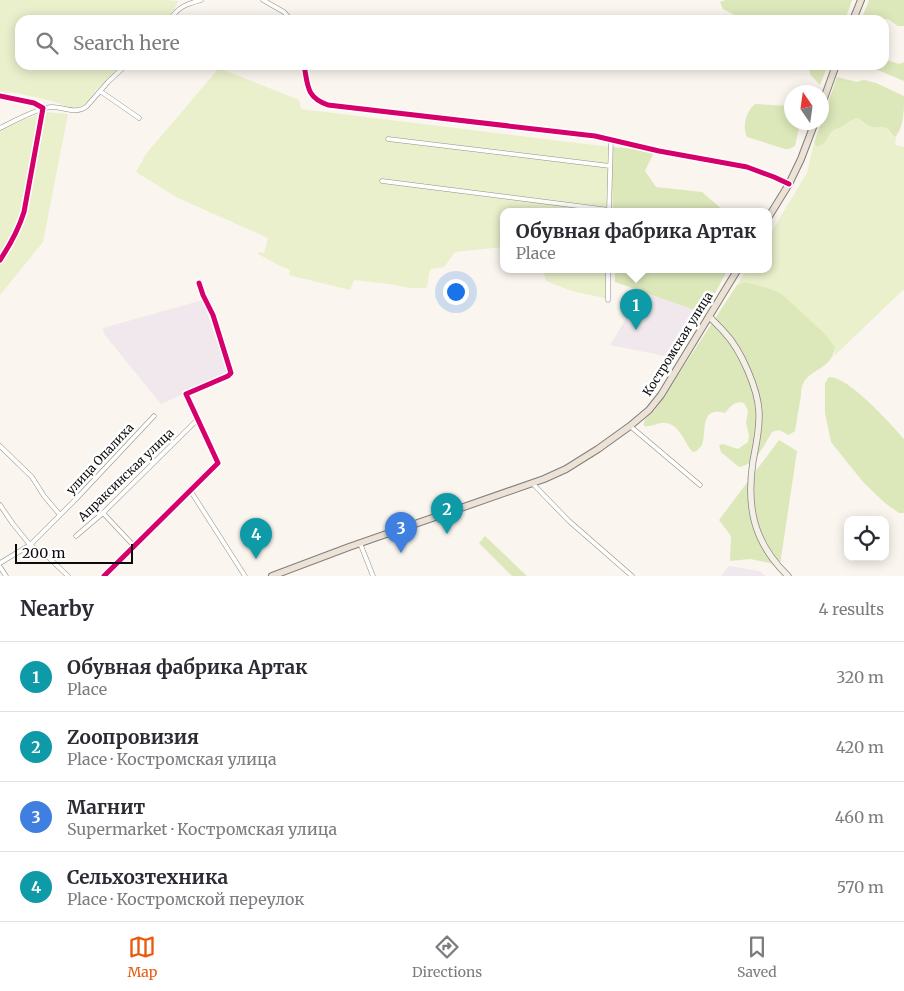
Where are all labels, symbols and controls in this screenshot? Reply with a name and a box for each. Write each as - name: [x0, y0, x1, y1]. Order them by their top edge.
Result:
- search box: [15, 15, 889, 70]
- icon: search: [33, 29, 61, 57]
- text: Search here: [73, 31, 180, 55]
- north arrow: [784, 85, 829, 130]
- popup: [500, 208, 772, 273]
- text: Обувная фабрика Артак: [516, 219, 756, 243]
- text: Place: [516, 243, 556, 263]
- your location: [443, 279, 469, 305]
- street label: Костромская улица: [639, 288, 716, 399]
- pin: 1: [620, 289, 652, 330]
- street label: улица Опалиха: [63, 419, 137, 497]
- street label: Апраксинская улица: [74, 425, 177, 525]
- pin: 2: [431, 493, 463, 534]
- pin: 3: [385, 512, 417, 553]
- map controls: [844, 516, 889, 561]
- button: locate: [844, 516, 889, 561]
- pin: 4: [240, 518, 272, 559]
- scale bar: [15, 541, 132, 564]
- text: 200 m: [22, 544, 65, 562]
- text: Nearby: [20, 595, 94, 622]
- text: 4 results: [818, 599, 884, 619]
- text: Обувная фабрика Артак: [67, 655, 308, 679]
- text: 1: [32, 667, 40, 687]
- text: 320 m: [836, 667, 884, 687]
- text: Place: [67, 679, 107, 699]
- text: Zоопровизия: [67, 725, 199, 749]
- text: 2: [31, 737, 41, 757]
- text: 420 m: [836, 737, 884, 757]
- text: Place · Костромская улица: [67, 749, 276, 769]
- text: Магнит: [67, 795, 145, 819]
- text: 3: [31, 807, 41, 827]
- text: 460 m: [835, 807, 884, 827]
- text: Supermarket · Костромская улица: [67, 819, 337, 839]
- text: Сельхозтехника: [67, 865, 228, 889]
- text: 4: [31, 877, 41, 897]
- text: 570 m: [837, 877, 884, 897]
- text: Place · Костромской переулок: [67, 889, 304, 909]
- tab: Map: [127, 933, 157, 981]
- tab: Directions: [412, 933, 482, 981]
- tab: Saved: [737, 933, 777, 981]

